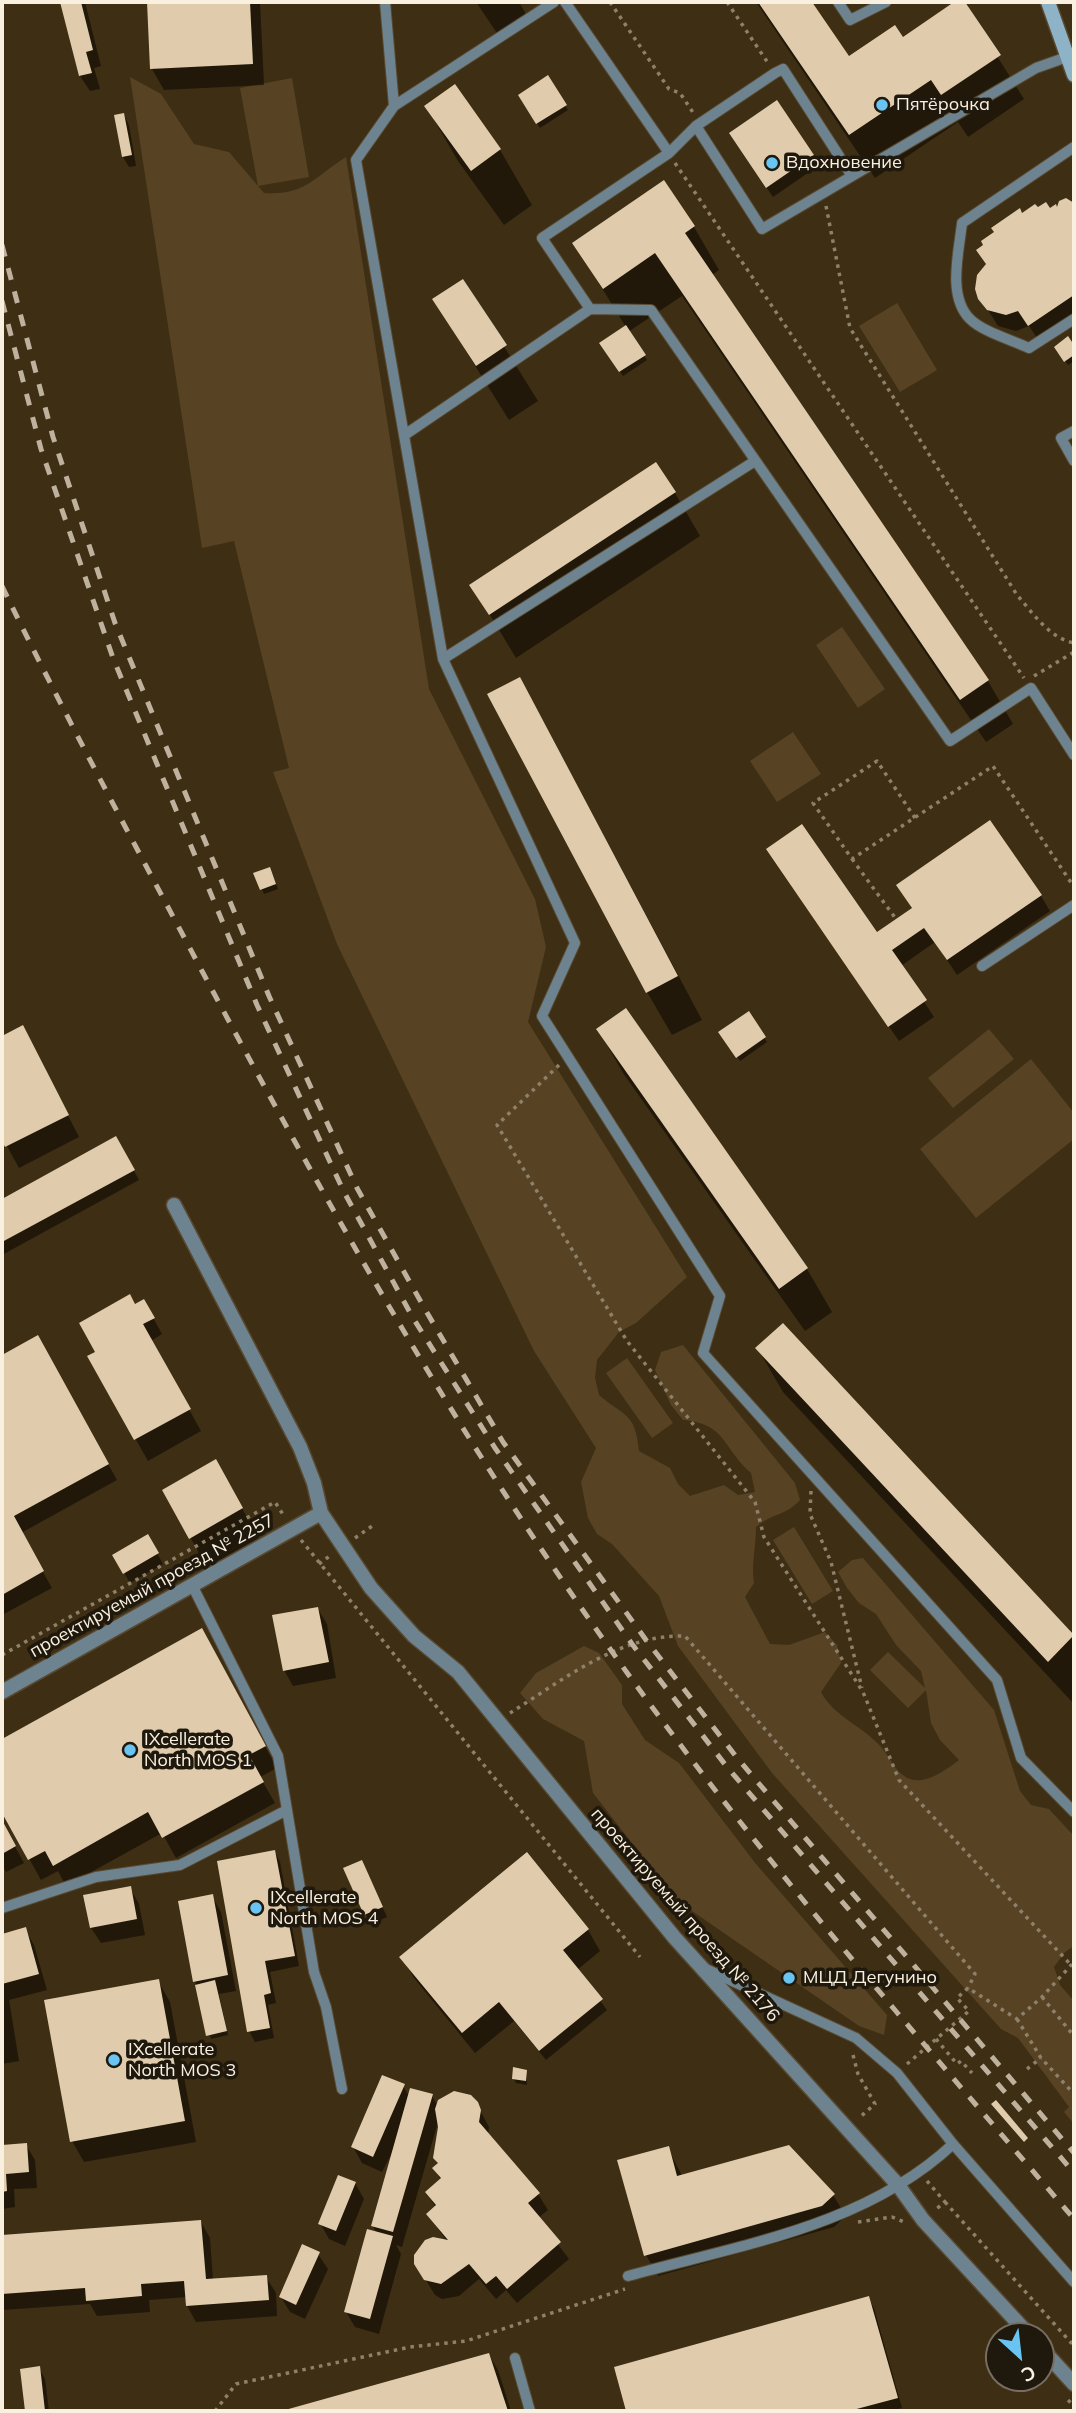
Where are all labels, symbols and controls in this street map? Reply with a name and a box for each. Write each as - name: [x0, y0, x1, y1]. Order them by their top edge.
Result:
- place label: Пятёрочка: [896, 94, 990, 116]
- marker: Пятёрочка: [874, 97, 890, 113]
- place label: Вдохновение: [786, 152, 902, 174]
- marker: Вдохновение: [764, 155, 780, 171]
- street label: проектируемый проезд № 2257: [26, 1510, 278, 1662]
- place label: IXcellerate North MOS 1: [144, 1729, 252, 1772]
- marker: IXcellerate North MOS 1: [122, 1742, 138, 1758]
- street label: проектируемый проезд № 2176: [586, 1804, 784, 2026]
- place label: IXcellerate North MOS 4: [270, 1887, 378, 1930]
- marker: IXcellerate North MOS 4: [248, 1900, 264, 1916]
- place label: МЦД Дегунино: [803, 1967, 937, 1989]
- marker: МЦД Дегунино: [781, 1970, 797, 1986]
- place label: IXcellerate North MOS 3: [128, 2039, 236, 2082]
- marker: IXcellerate North MOS 3: [106, 2052, 122, 2068]
- north arrow: [985, 2322, 1055, 2392]
- text: С: [1017, 2360, 1040, 2388]

